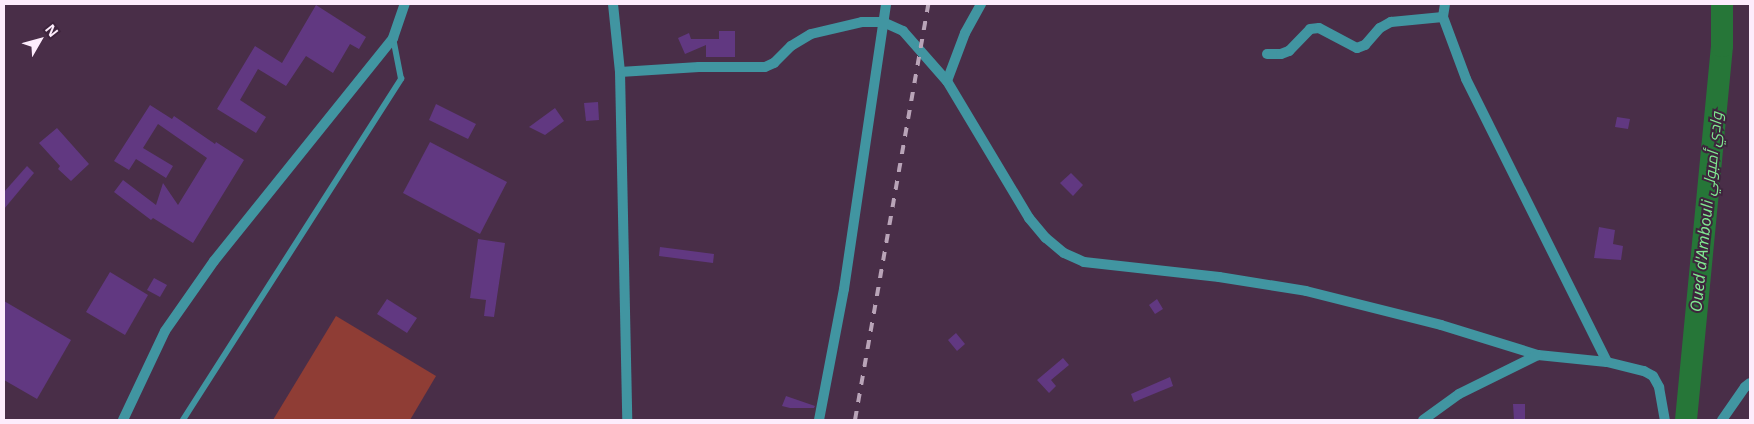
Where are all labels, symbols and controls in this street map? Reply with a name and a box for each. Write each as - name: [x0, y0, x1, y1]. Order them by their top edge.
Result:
- north arrow: [15, 15, 65, 65]
- text: N: [41, 20, 63, 41]
- water label: Oued d'Ambouli وادي أمبولي: [1686, 111, 1726, 313]

